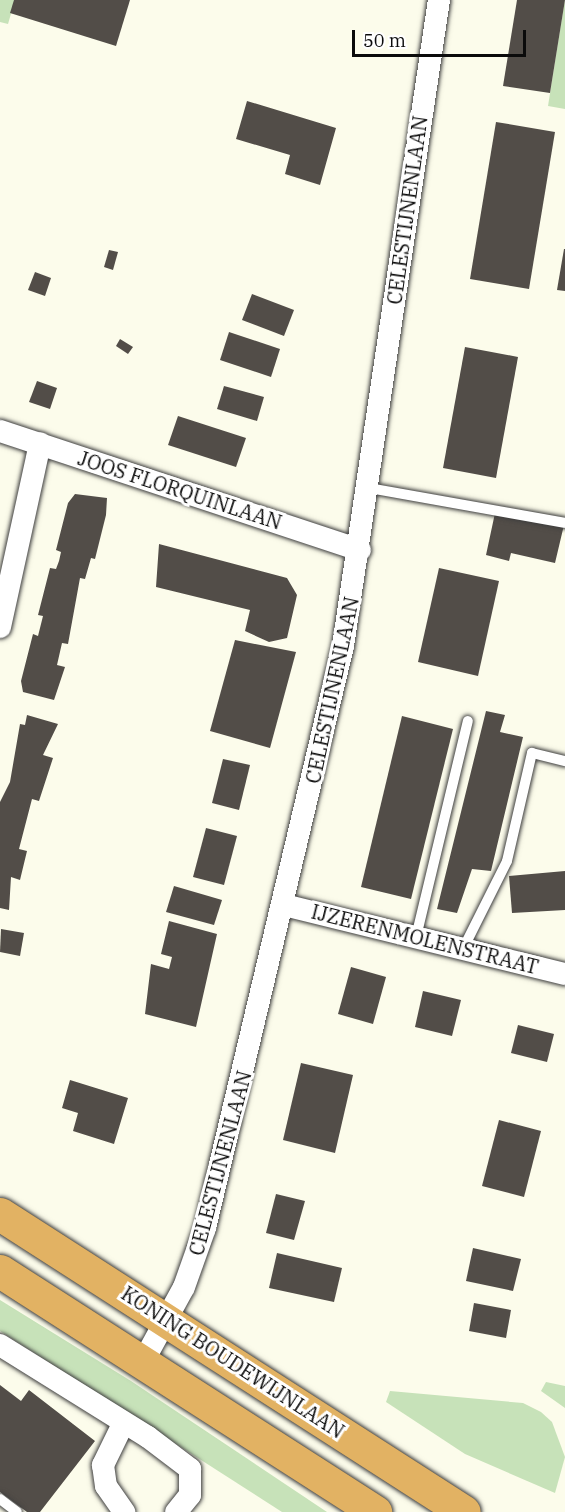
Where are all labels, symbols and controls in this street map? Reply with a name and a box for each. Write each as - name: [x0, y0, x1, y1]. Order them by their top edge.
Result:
- scale bar: [355, 18, 529, 56]
- text: 50 m: [363, 29, 406, 52]
- street label: CELESTIJNENLAAN: [382, 114, 432, 306]
- street label: JOOS FLORQUINLAAN: [75, 446, 285, 534]
- street label: CELESTIJNENLAAN: [300, 594, 364, 786]
- street label: IJZERENMOLENSTRAAT: [309, 899, 541, 979]
- street label: CELESTIJNENLAAN: [184, 1068, 256, 1258]
- street label: KONING BOUDEWIJNLAAN: [117, 1281, 349, 1443]

